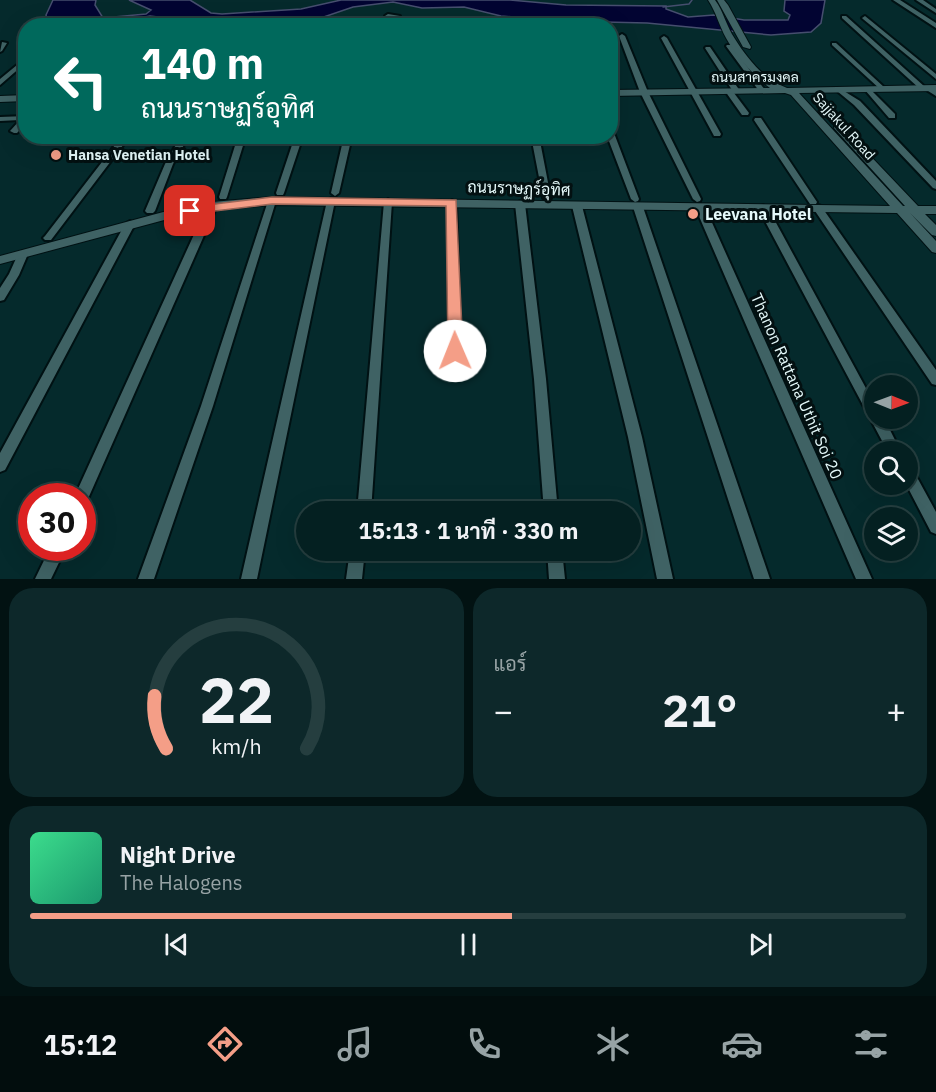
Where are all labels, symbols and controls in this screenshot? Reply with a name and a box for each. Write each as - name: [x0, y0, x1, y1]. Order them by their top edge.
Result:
- text: 140 m: [141, 36, 264, 91]
- icon: left: [42, 42, 120, 120]
- street label: ถนนสาครมงคล: [711, 68, 799, 86]
- street label: Sajjakul Road: [809, 89, 879, 163]
- text: ถนนราษฏร์อุทิศ: [141, 90, 315, 125]
- place label: Hansa Venetian Hotel: [68, 146, 210, 164]
- marker: Hansa Venetian Hotel: [49, 148, 63, 162]
- street label: ถนนราษฏร์อุทิศ: [467, 174, 571, 202]
- pin: [164, 185, 215, 236]
- icon: arrive: [173, 194, 206, 227]
- place label: Leevana Hotel: [705, 204, 812, 224]
- marker: Leevana Hotel: [686, 207, 700, 221]
- street label: Thanon Rattana Uthit Soi 20: [747, 290, 847, 482]
- position arrow: [423, 319, 487, 383]
- north arrow: [864, 375, 918, 429]
- map controls: [864, 375, 918, 561]
- button: search: [864, 441, 918, 495]
- speed limit sign: 30: [18, 483, 96, 561]
- button: layers: [864, 507, 918, 561]
- text: 15:13 · 1 นาที · 330 m: [359, 516, 578, 545]
- text: แอร์: [494, 650, 527, 677]
- text: 22: [199, 659, 274, 740]
- text: 21°: [662, 681, 737, 739]
- text: −: [494, 689, 513, 732]
- text: +: [886, 689, 906, 732]
- text: km/h: [211, 733, 261, 761]
- text: Night Drive: [120, 840, 236, 869]
- text: The Halogens: [120, 869, 242, 896]
- icon: previous: [160, 928, 193, 961]
- icon: pause: [452, 928, 485, 961]
- icon: next: [744, 928, 777, 961]
- icon: directions: [204, 1023, 246, 1065]
- icon: music: [334, 1023, 376, 1065]
- icon: phone: [463, 1023, 505, 1065]
- icon: climate: [592, 1023, 634, 1065]
- icon: car: [721, 1023, 763, 1065]
- icon: filters: [850, 1023, 892, 1065]
- text: 15:12: [44, 1027, 117, 1062]

